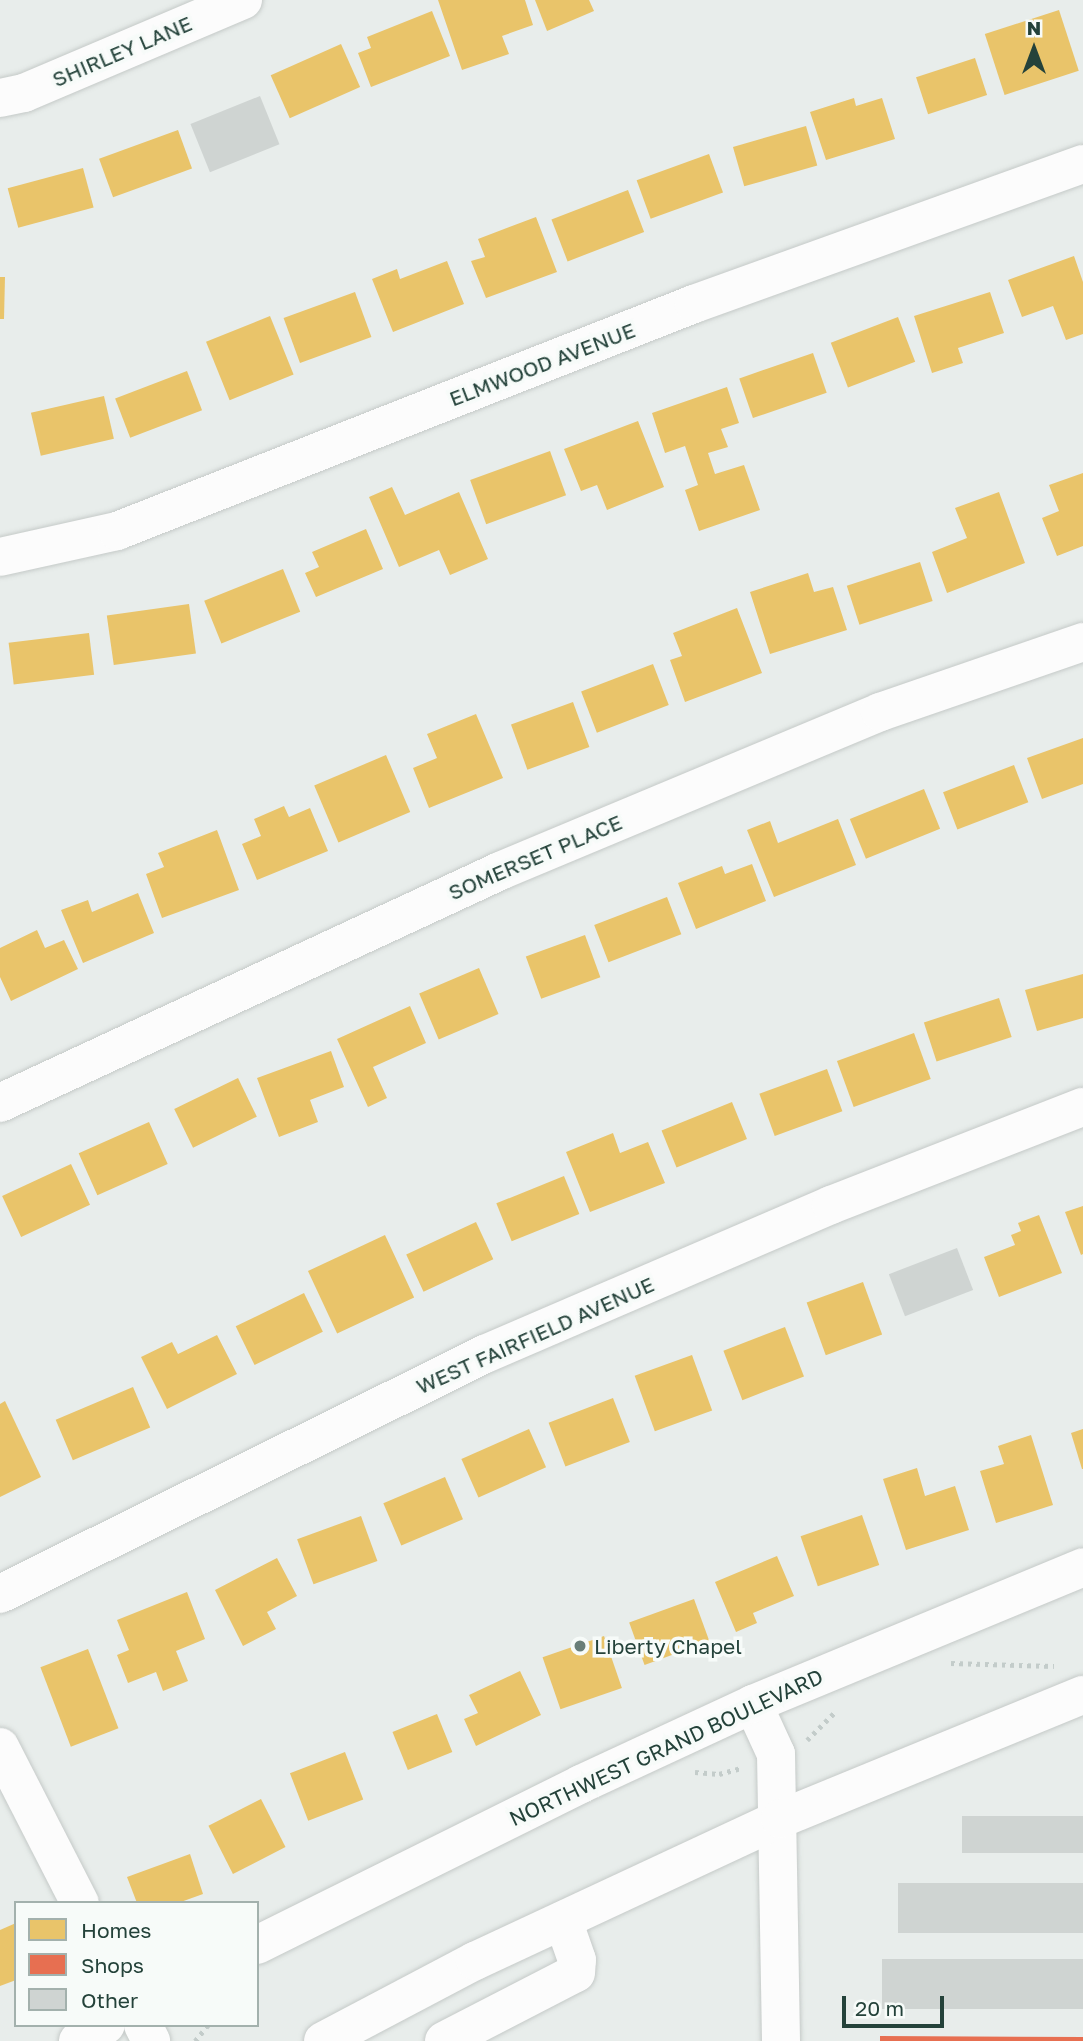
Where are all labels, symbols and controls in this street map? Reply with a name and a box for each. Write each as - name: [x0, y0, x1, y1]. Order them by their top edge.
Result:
- street label: SHIRLEY LANE: [48, 10, 196, 92]
- north arrow: [999, 14, 1069, 84]
- text: N: [1027, 16, 1041, 39]
- street label: ELMWOOD AVENUE: [446, 317, 638, 411]
- street label: SOMERSET PLACE: [444, 809, 626, 905]
- street label: WEST FAIRFIELD AVENUE: [412, 1271, 658, 1399]
- place label: Liberty Chapel: [594, 1633, 742, 1659]
- marker: Liberty Chapel: [572, 1638, 588, 1654]
- street label: NORTHWEST GRAND BOULEVARD: [505, 1663, 827, 1831]
- legend: [14, 1901, 259, 2027]
- text: Homes: [81, 1917, 151, 1943]
- text: Shops: [81, 1952, 144, 1978]
- scale bar: [845, 1982, 946, 2026]
- text: Other: [81, 1987, 138, 2013]
- text: 20 m: [855, 1995, 904, 2021]

